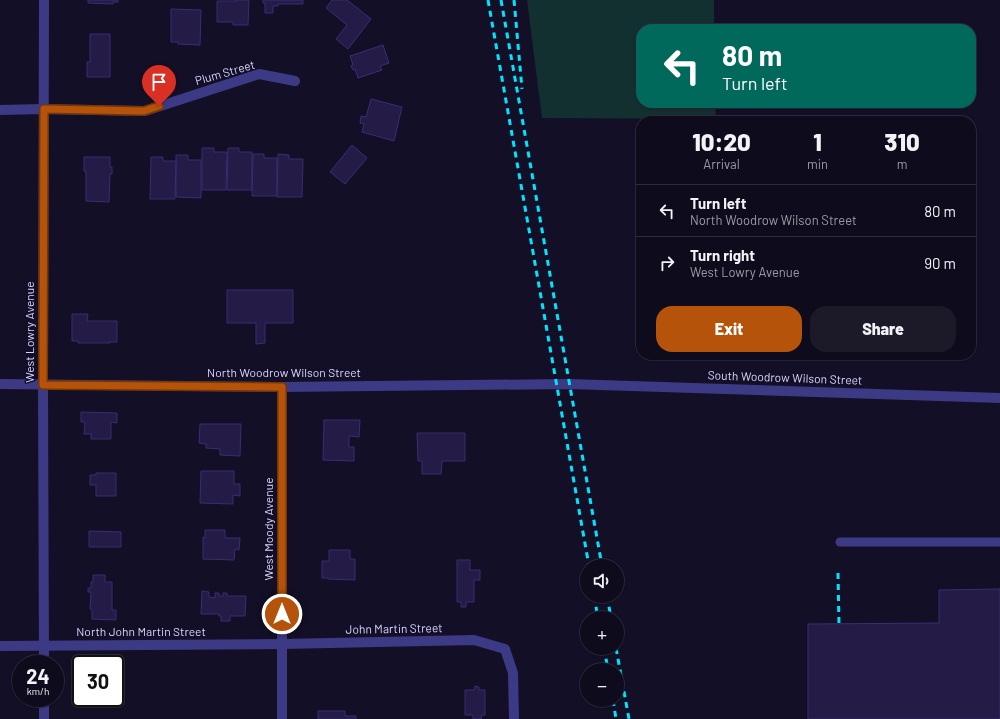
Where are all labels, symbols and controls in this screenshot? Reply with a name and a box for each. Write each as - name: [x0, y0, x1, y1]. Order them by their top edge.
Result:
- text: 80 m: [722, 38, 782, 72]
- icon: left: [656, 40, 708, 92]
- street label: Plum Street: [193, 57, 256, 87]
- pin: [142, 65, 176, 106]
- icon: arrive: [148, 71, 170, 93]
- text: Turn left: [722, 72, 788, 94]
- text: 10:20: [692, 127, 751, 156]
- text: 1: [813, 127, 822, 156]
- text: 310: [884, 127, 920, 156]
- text: Arrival: [703, 156, 740, 172]
- text: min: [807, 156, 828, 172]
- text: m: [897, 156, 907, 172]
- text: Turn left: [690, 194, 746, 212]
- icon: left: [656, 200, 678, 222]
- text: 80 m: [924, 202, 956, 220]
- text: North Woodrow Wilson Street: [690, 212, 857, 228]
- text: Turn right: [690, 246, 755, 264]
- icon: right: [656, 252, 678, 274]
- text: 90 m: [924, 254, 956, 272]
- text: West Lowry Avenue: [690, 264, 800, 280]
- street label: West Lowry Avenue: [22, 281, 36, 383]
- button: Exit: [656, 306, 802, 352]
- button: Share: [810, 306, 956, 352]
- street label: North Woodrow Wilson Street: [207, 365, 361, 379]
- street label: South Woodrow Wilson Street: [707, 367, 863, 387]
- street label: West Moody Avenue: [261, 477, 275, 581]
- map controls: [580, 559, 624, 707]
- button: sound: [580, 559, 624, 603]
- position arrow: [261, 593, 303, 635]
- button: +: [580, 611, 624, 655]
- street label: John Martin Street: [345, 620, 443, 636]
- street label: North John Martin Street: [76, 624, 206, 638]
- speed limit sign: 30: [72, 655, 124, 707]
- button: −: [580, 663, 624, 707]
- text: 24: [26, 664, 50, 688]
- text: km/h: [27, 685, 49, 697]

